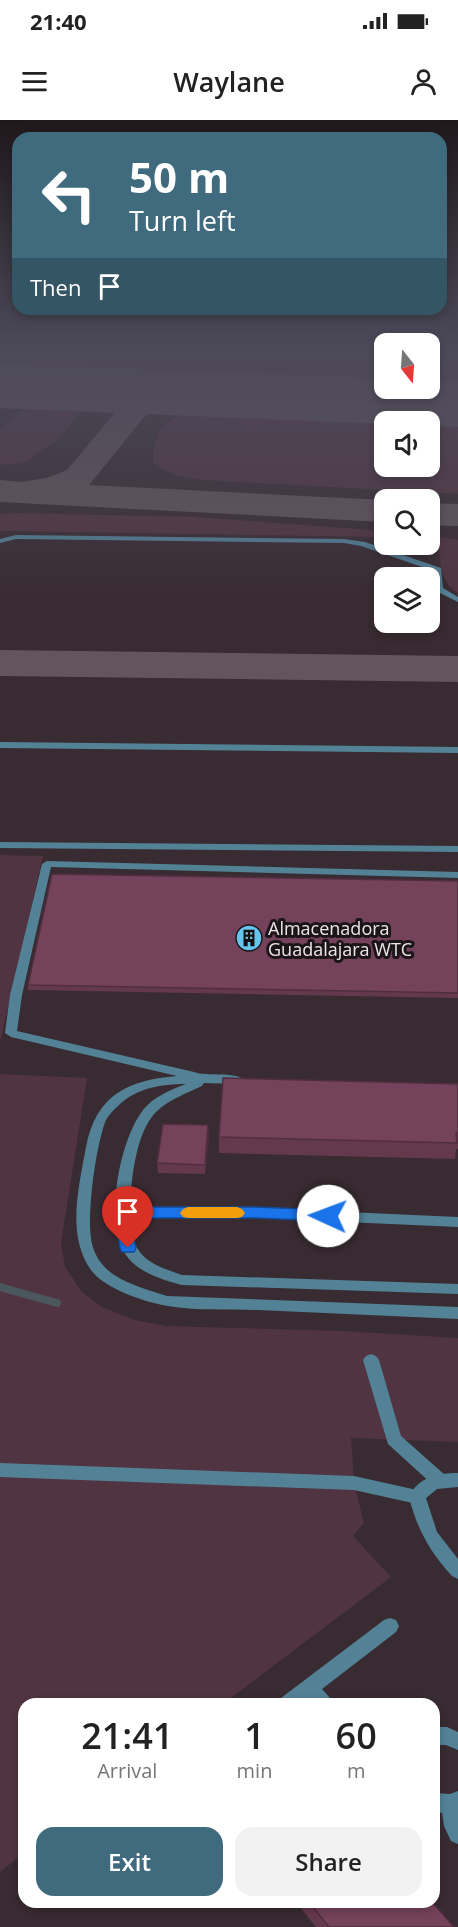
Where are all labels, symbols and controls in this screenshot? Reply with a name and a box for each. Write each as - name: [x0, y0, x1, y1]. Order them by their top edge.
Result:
- text: 21:40: [30, 6, 87, 36]
- text: Waylane: [173, 63, 285, 100]
- icon: menu: [18, 65, 51, 98]
- icon: person: [407, 65, 440, 98]
- text: 50 m: [129, 148, 229, 205]
- icon: left: [30, 156, 108, 234]
- text: Turn left: [129, 202, 236, 239]
- icon: arrive: [93, 270, 126, 303]
- text: Then: [30, 272, 81, 302]
- north arrow: [374, 333, 440, 399]
- map controls: [374, 333, 440, 633]
- button: sound: [374, 411, 440, 477]
- button: search: [374, 489, 440, 555]
- button: layers: [374, 567, 440, 633]
- place label: Almacenadora Guadalajara WTC: [268, 916, 412, 961]
- building icon: Almacenadora Guadalajara WTC: [234, 923, 264, 953]
- position arrow: [296, 1184, 360, 1248]
- pin: [102, 1186, 153, 1248]
- icon: arrive: [111, 1195, 144, 1228]
- text: 21:41: [81, 1711, 173, 1760]
- text: 1: [244, 1711, 265, 1760]
- text: 60: [336, 1711, 377, 1760]
- text: Arrival: [97, 1757, 157, 1784]
- text: min: [237, 1757, 272, 1784]
- text: m: [347, 1757, 365, 1784]
- button: Exit: [36, 1827, 223, 1896]
- button: Share: [235, 1827, 422, 1896]

